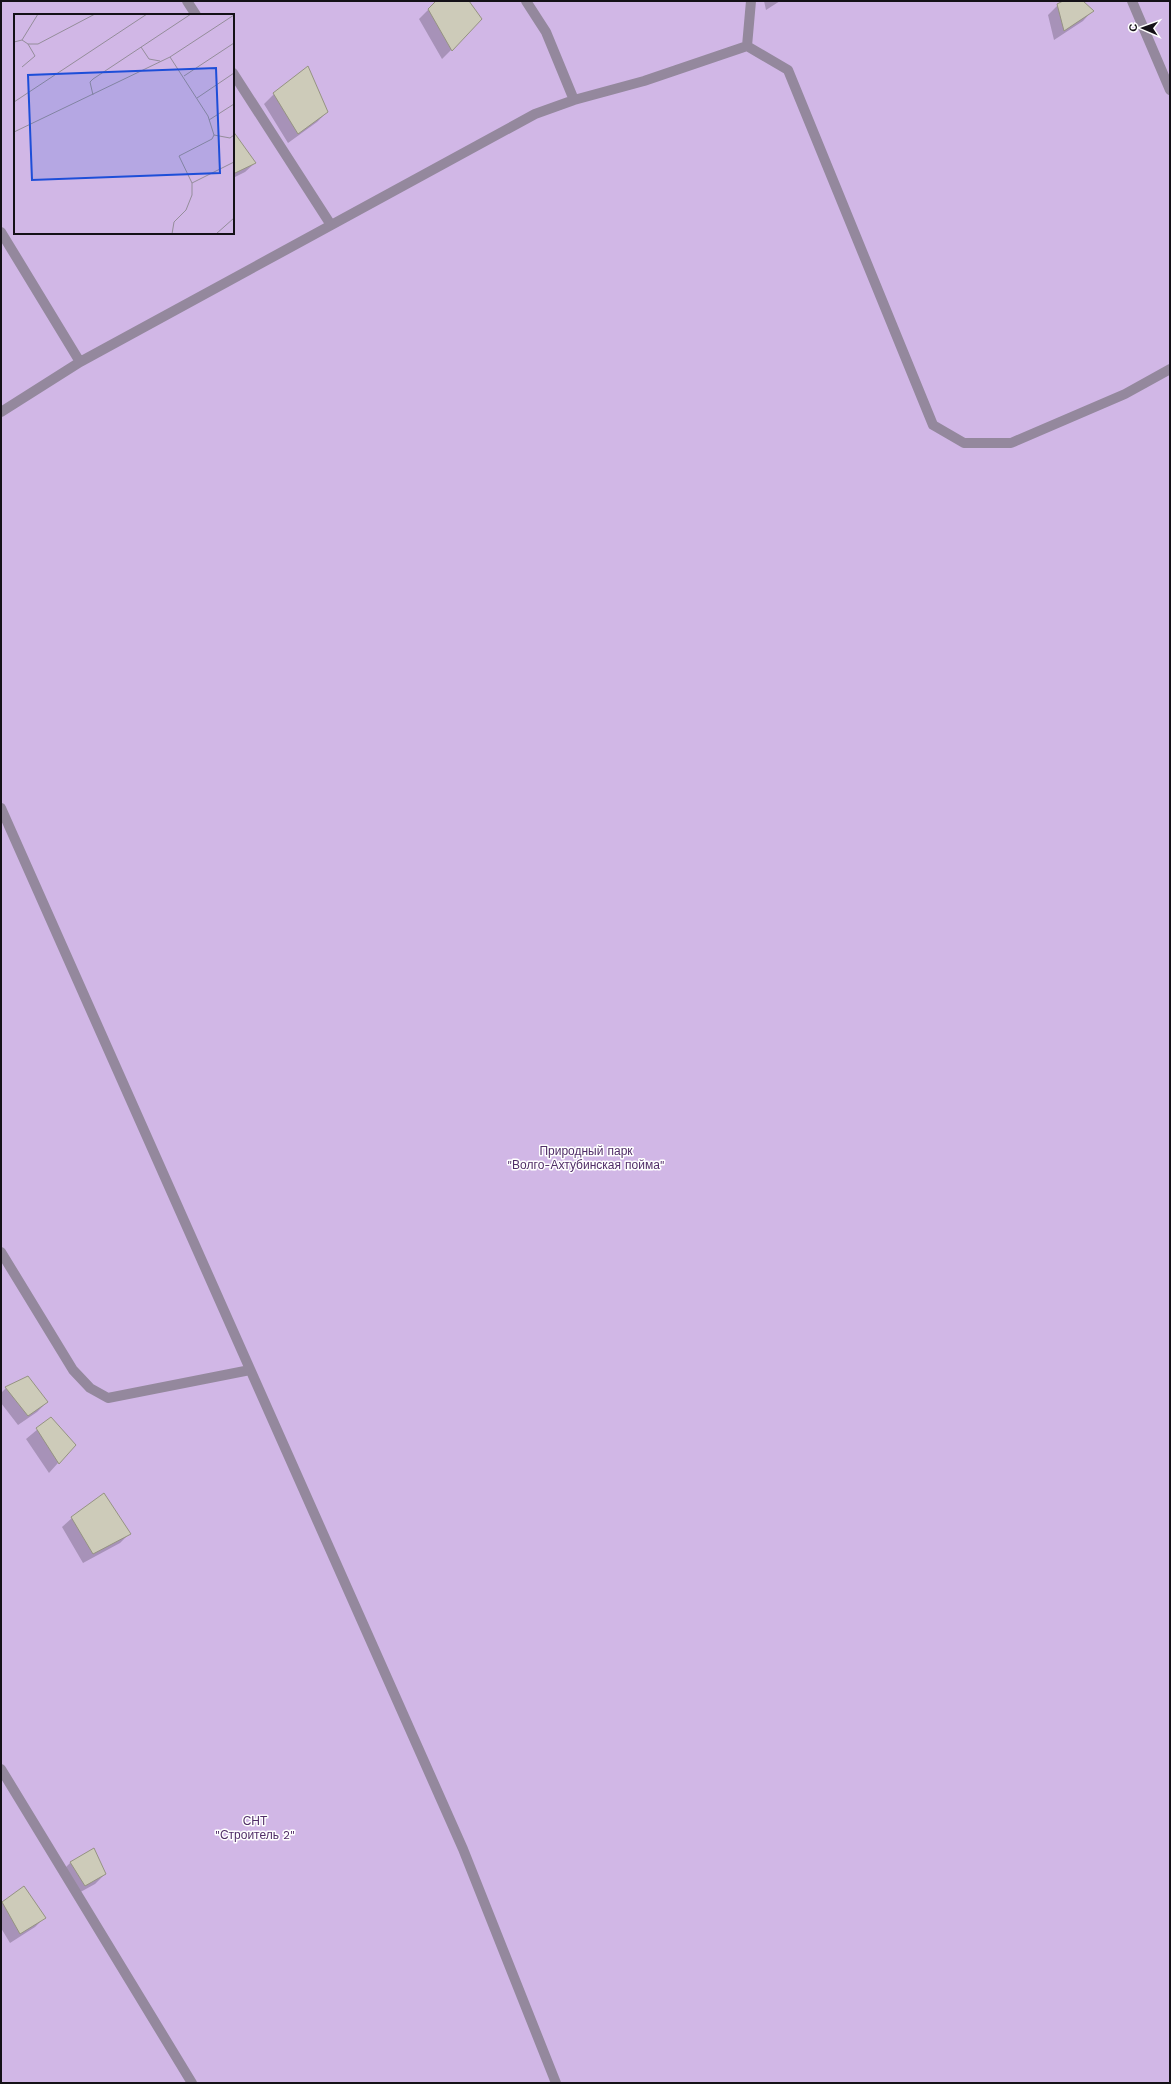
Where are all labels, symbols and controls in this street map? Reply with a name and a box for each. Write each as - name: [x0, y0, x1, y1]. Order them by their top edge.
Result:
- north arrow: [1123, 8, 1163, 48]
- inset map: [14, 14, 234, 234]
- text: С: [1127, 23, 1140, 32]
- park label: Природный парк "Волго-Ахтубинская пойма": [507, 1144, 665, 1172]
- park label: СНТ "Строитель 2": [215, 1814, 295, 1842]

